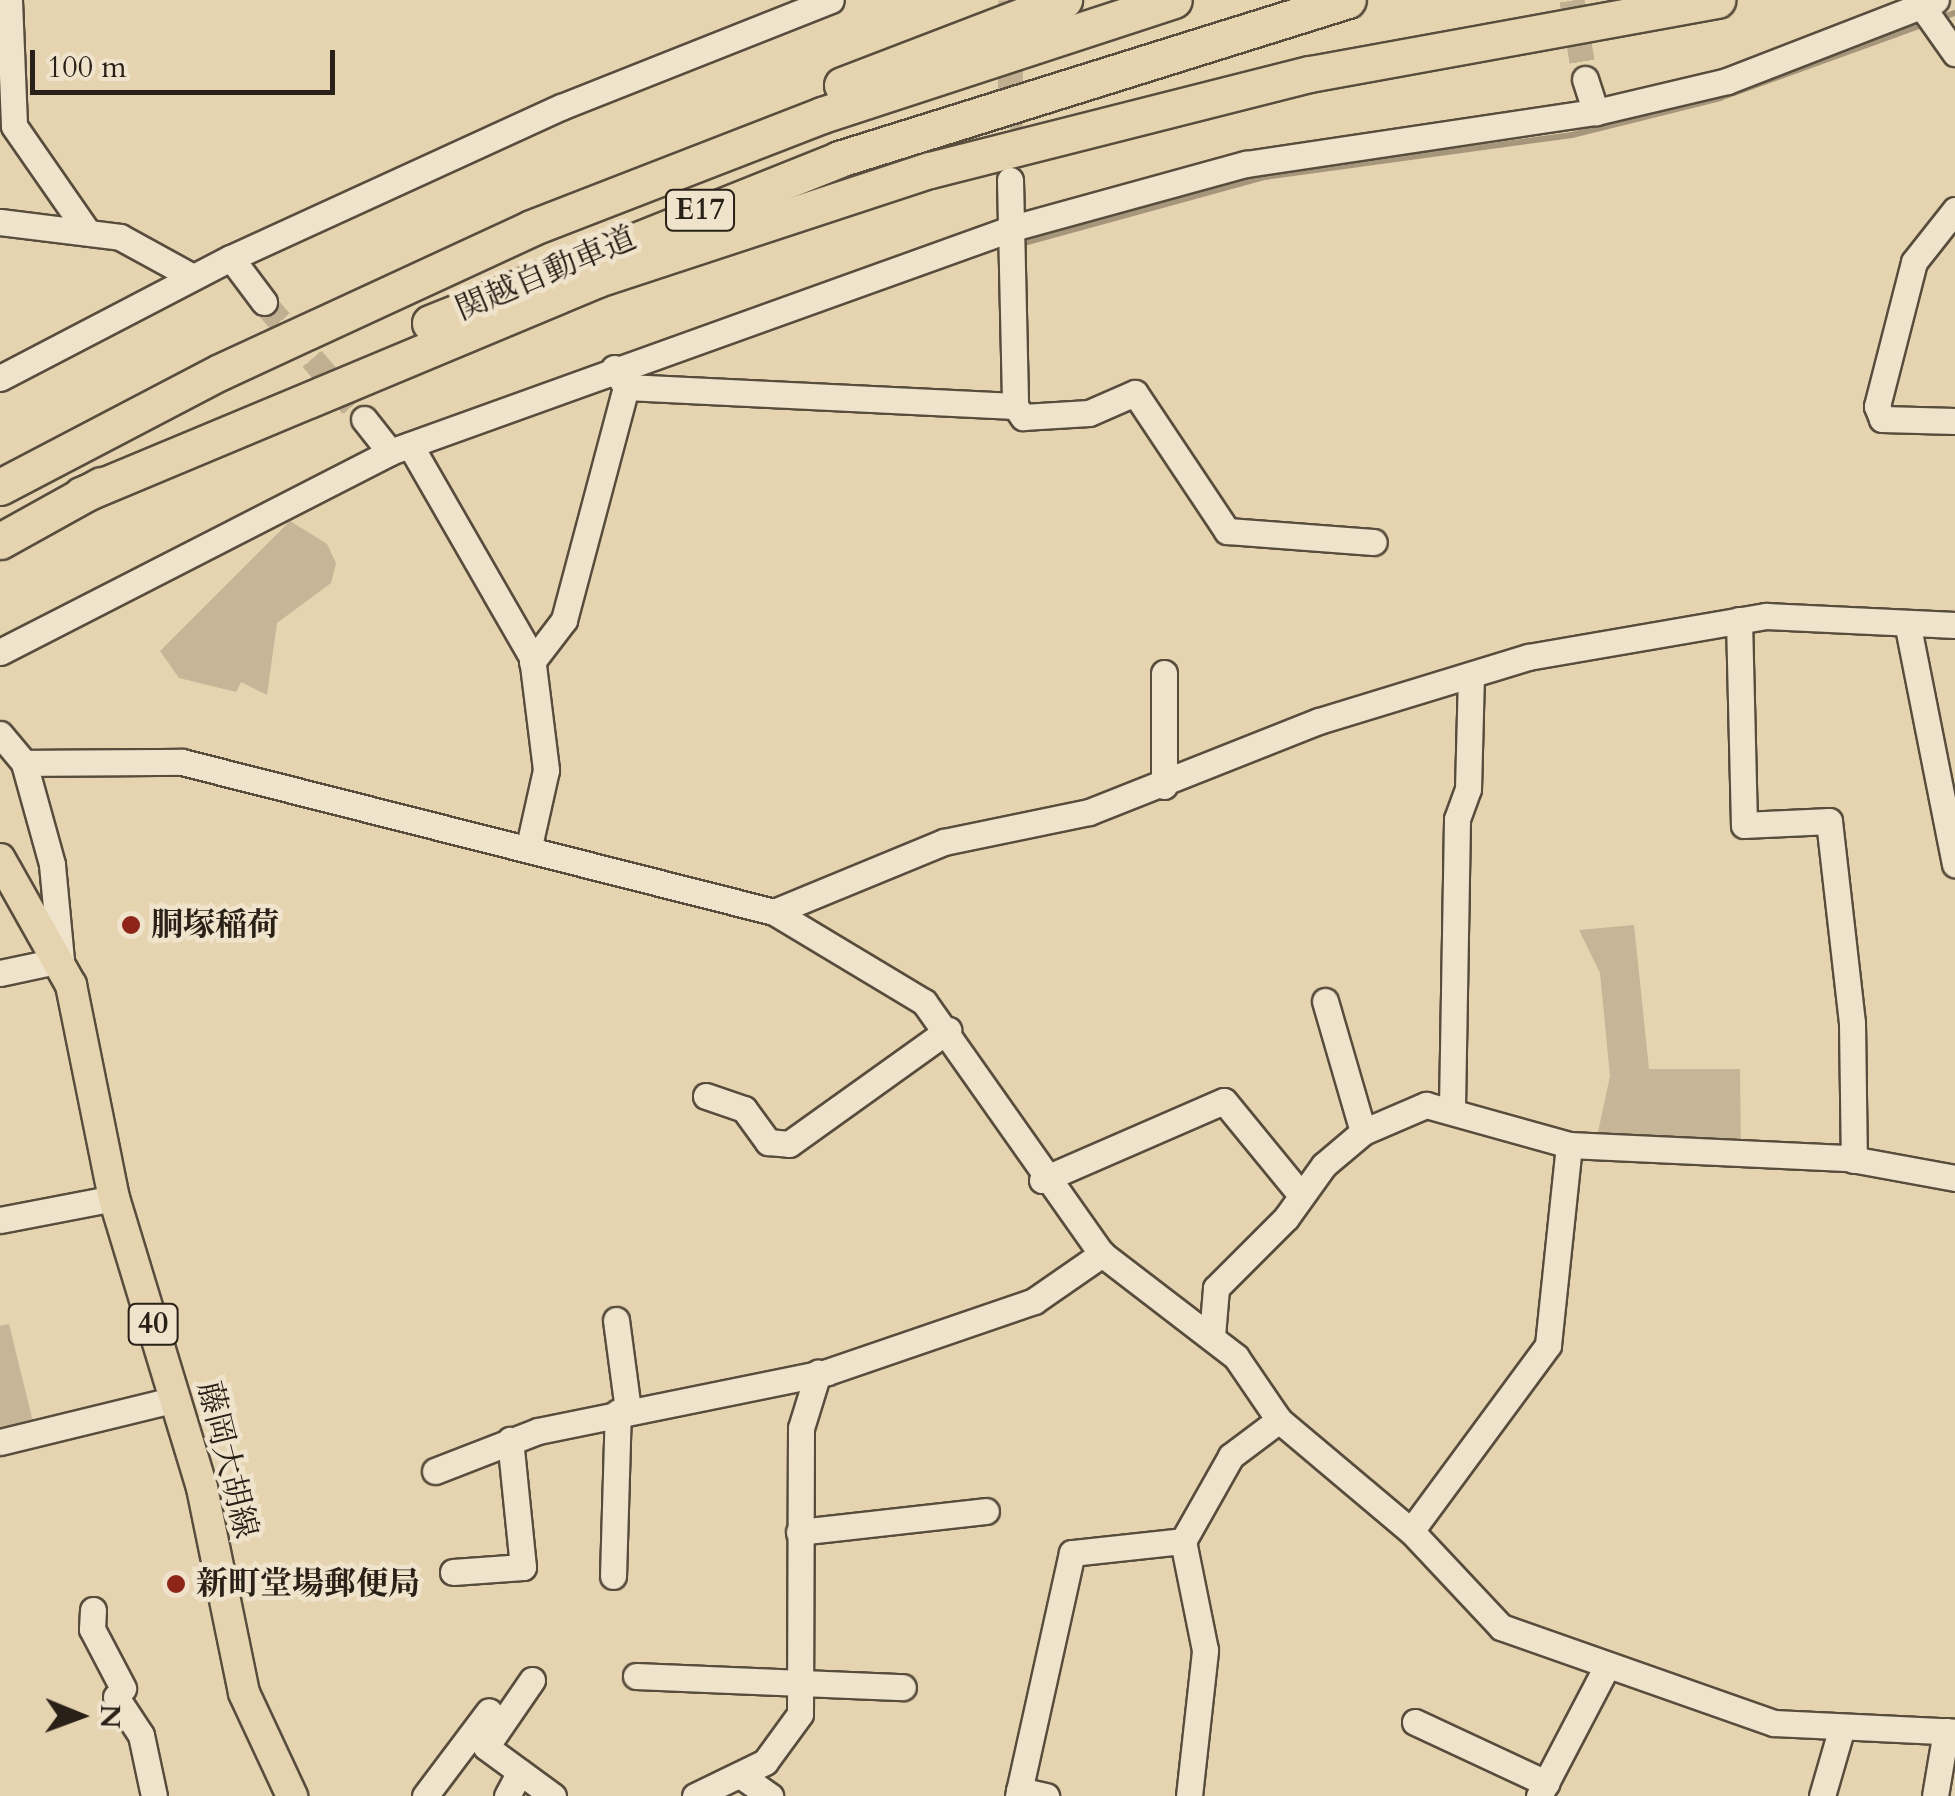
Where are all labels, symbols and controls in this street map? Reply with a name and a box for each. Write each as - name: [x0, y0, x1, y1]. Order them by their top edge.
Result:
- scale bar: [35, 30, 340, 92]
- text: 100 m: [47, 47, 127, 88]
- road number: E17: [665, 185, 735, 235]
- street label: 関越自動車道: [450, 219, 642, 329]
- place label: 胴塚稲荷: [151, 906, 279, 944]
- marker: 胴塚稲荷: [120, 914, 142, 936]
- road number: 40: [126, 1299, 180, 1349]
- street label: 藤岡大胡線: [189, 1378, 265, 1542]
- place label: 新町堂場郵便局: [196, 1565, 420, 1603]
- marker: 新町堂場郵便局: [165, 1573, 187, 1595]
- north arrow: [30, 1666, 130, 1766]
- text: N: [91, 1704, 129, 1729]

